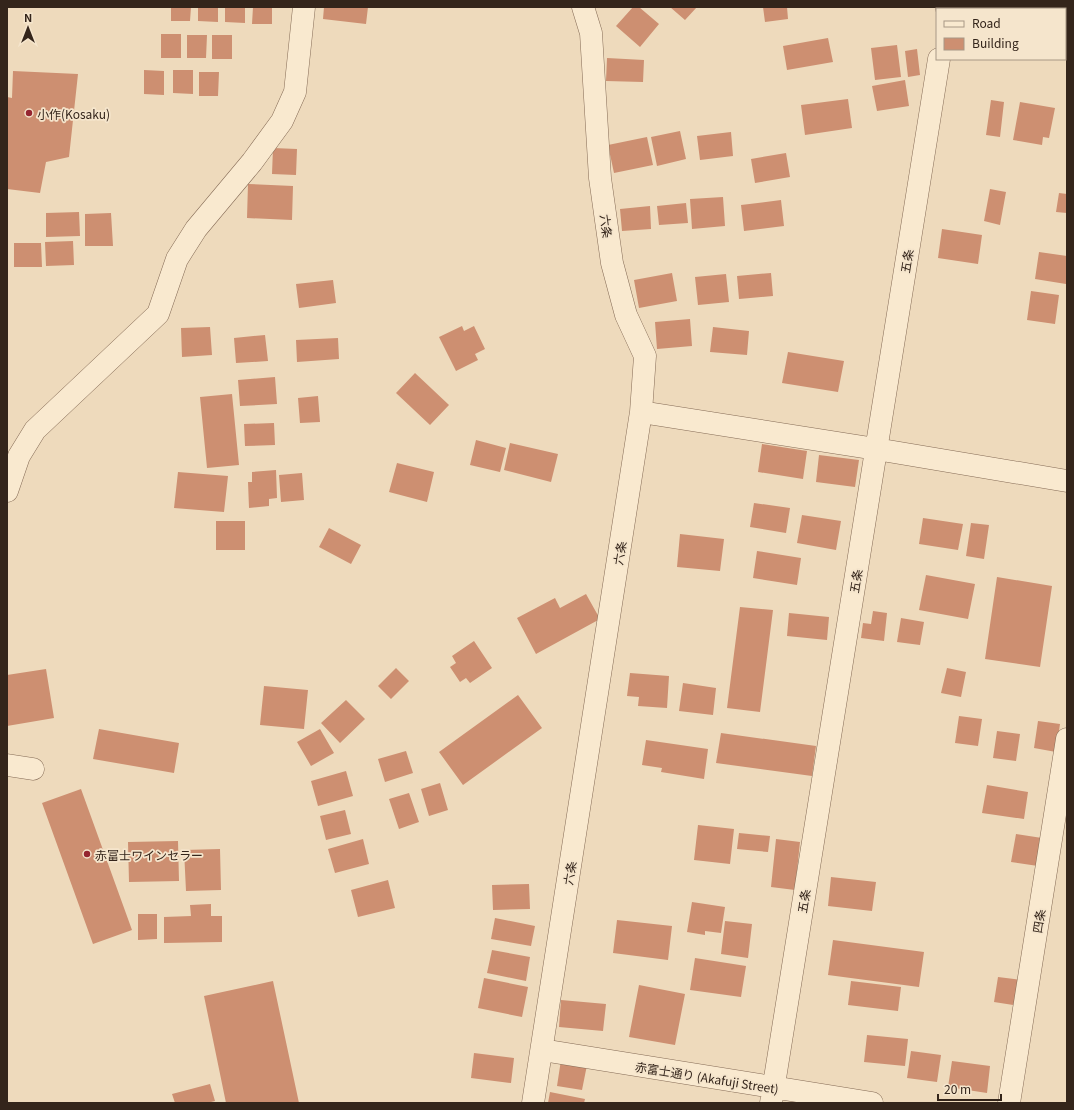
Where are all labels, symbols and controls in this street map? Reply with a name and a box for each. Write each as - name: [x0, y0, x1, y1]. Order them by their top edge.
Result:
- north arrow: [8, 8, 48, 48]
- legend: [936, 8, 1066, 60]
- text: N: [24, 9, 32, 25]
- text: Road: [972, 14, 1001, 31]
- text: Building: [972, 34, 1019, 51]
- place label: 小作(Kosaku): [37, 105, 110, 122]
- marker: 小作(Kosaku): [24, 108, 34, 118]
- street label: 六条: [597, 213, 617, 239]
- street label: 五条: [896, 248, 916, 274]
- street label: 六条: [609, 540, 629, 566]
- street label: 五条: [845, 568, 865, 594]
- place label: 赤富士ワインセラー: [95, 846, 203, 863]
- marker: 赤富士ワインセラー: [82, 849, 92, 859]
- street label: 六条: [559, 860, 579, 886]
- street label: 五条: [793, 888, 813, 914]
- street label: 四条: [1028, 908, 1048, 934]
- street label: 赤富士通り (Akafuji Street): [634, 1057, 780, 1097]
- scale bar: [938, 1076, 1001, 1102]
- text: 20 m: [944, 1080, 971, 1097]

